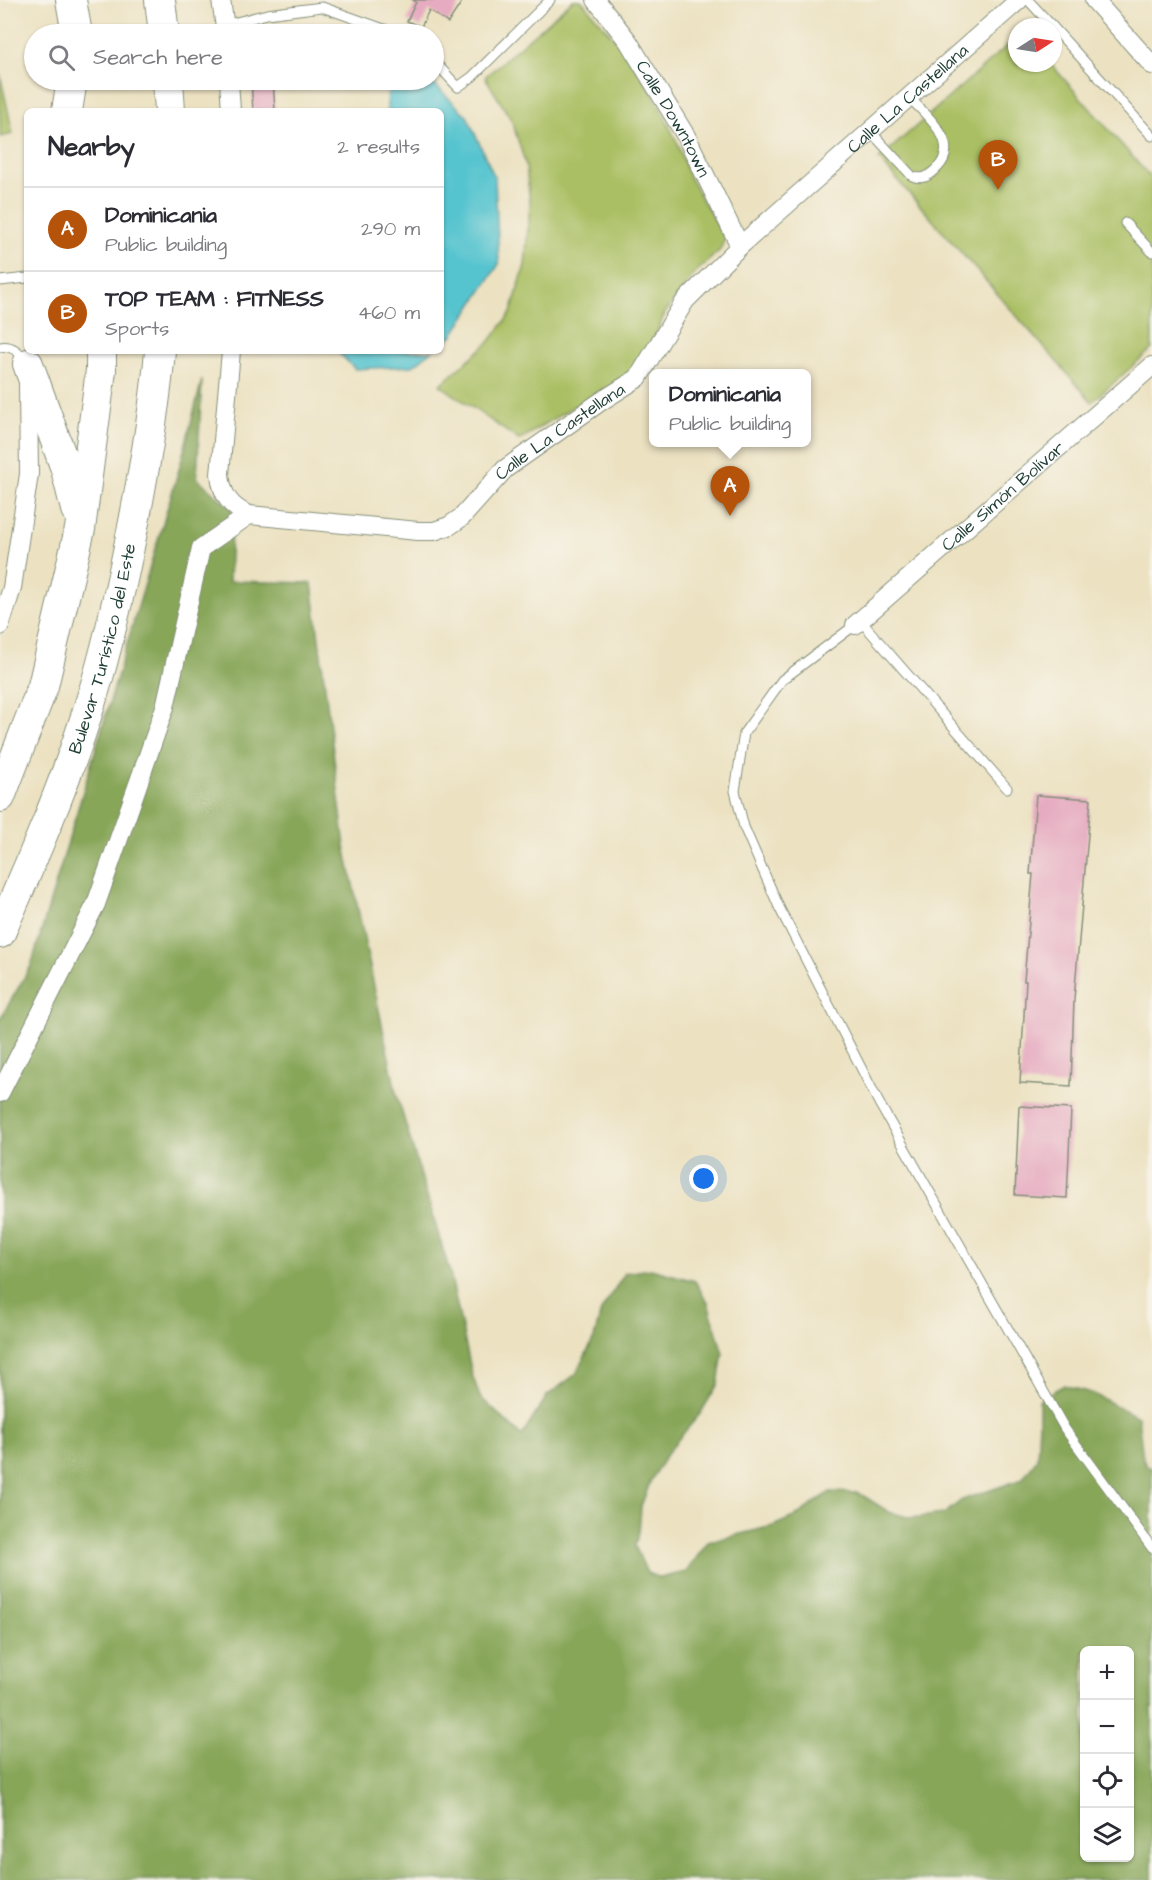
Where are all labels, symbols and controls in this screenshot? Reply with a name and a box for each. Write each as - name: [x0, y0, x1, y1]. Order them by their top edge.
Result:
- north arrow: [1008, 18, 1062, 72]
- search box: [24, 24, 444, 90]
- street label: Calle La Castellana: [841, 38, 974, 159]
- icon: search: [45, 41, 78, 74]
- text: Search here: [93, 42, 223, 73]
- street label: Calle Downtown: [630, 55, 717, 181]
- text: Nearby: [48, 129, 135, 165]
- text: 2 results: [337, 133, 420, 161]
- pin: B: [978, 140, 1018, 190]
- text: Dominicania: [105, 200, 217, 231]
- text: A: [61, 215, 74, 243]
- text: 290 m: [361, 215, 420, 243]
- text: Public building: [105, 231, 227, 259]
- text: TOP TEAM : FITNESS: [105, 284, 324, 315]
- text: B: [60, 299, 75, 327]
- text: 460 m: [358, 299, 420, 327]
- text: Sports: [105, 315, 169, 343]
- popup: [649, 369, 811, 447]
- street label: Calle La Castellana: [488, 377, 630, 485]
- text: Dominicania: [669, 379, 781, 410]
- text: Public building: [669, 410, 791, 438]
- street label: Calle Simón Bolívar: [936, 435, 1070, 557]
- pin: A: [710, 466, 750, 516]
- street label: Bulevar Turístico del Este: [62, 541, 142, 757]
- your location: [689, 1164, 718, 1193]
- map controls: [1080, 1646, 1134, 1862]
- button: +: [1080, 1646, 1134, 1700]
- button: −: [1080, 1700, 1134, 1754]
- button: locate: [1080, 1754, 1134, 1808]
- button: layers: [1080, 1808, 1134, 1862]

